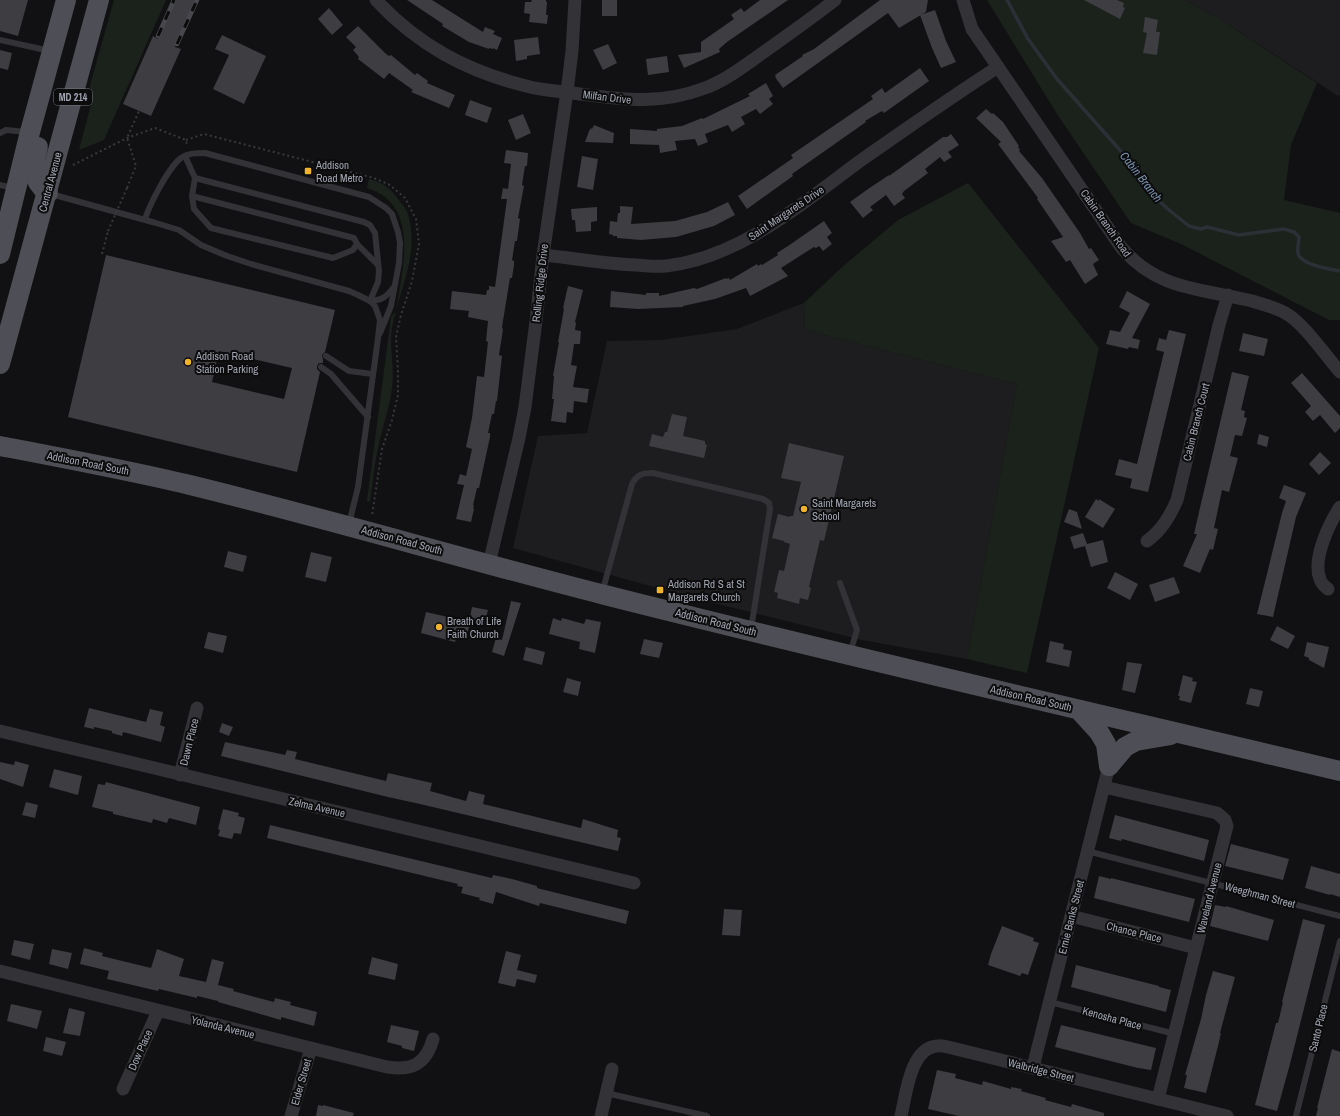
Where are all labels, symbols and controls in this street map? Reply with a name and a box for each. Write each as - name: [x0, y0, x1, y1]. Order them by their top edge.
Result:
- street label: Milfan Drive: [582, 87, 632, 107]
- road number: MD 214: [54, 89, 92, 105]
- water label: Cabin Branch: [1116, 148, 1166, 206]
- street label: Central Avenue: [35, 150, 65, 214]
- place label: Addison Road Metro: [315, 158, 363, 185]
- marker: Addison Road Metro: [303, 166, 313, 176]
- street label: Saint Margarets Drive: [746, 183, 826, 243]
- street label: Cabin Branch Road: [1078, 187, 1134, 259]
- street label: Rolling Ridge Drive: [529, 243, 551, 323]
- place label: Addison Road Station Parking: [195, 349, 258, 376]
- marker: Addison Road Station Parking: [183, 357, 193, 367]
- street label: Cabin Branch Court: [1180, 381, 1213, 462]
- street label: Addison Road South: [45, 448, 130, 478]
- place label: Saint Margarets School: [812, 496, 877, 523]
- marker: Saint Margarets School: [799, 504, 809, 514]
- street label: Addison Road South: [359, 522, 444, 558]
- place label: Addison Rd S at St Margarets Church: [667, 577, 745, 604]
- marker: Addison Rd S at St Margarets Church: [655, 585, 665, 595]
- street label: Addison Road South: [673, 605, 758, 639]
- place label: Breath of Life Faith Church: [447, 614, 501, 641]
- marker: Breath of Life Faith Church: [434, 622, 444, 632]
- street label: Addison Road South: [988, 682, 1073, 714]
- street label: Dawn Place: [176, 717, 202, 767]
- street label: Zelma Avenue: [287, 794, 347, 820]
- street label: Waveland Avenue: [1193, 861, 1225, 935]
- street label: Ernie Banks Street: [1055, 878, 1087, 955]
- street label: Weeghman Street: [1223, 879, 1297, 911]
- street label: Chance Place: [1105, 918, 1163, 946]
- street label: Kenosha Place: [1081, 1003, 1143, 1033]
- street label: Santo Place: [1305, 1003, 1331, 1053]
- street label: Yolanda Avenue: [190, 1012, 256, 1042]
- street label: Dow Place: [125, 1027, 155, 1073]
- street label: Walbridge Street: [1007, 1055, 1076, 1085]
- street label: Elder Street: [288, 1057, 314, 1107]

